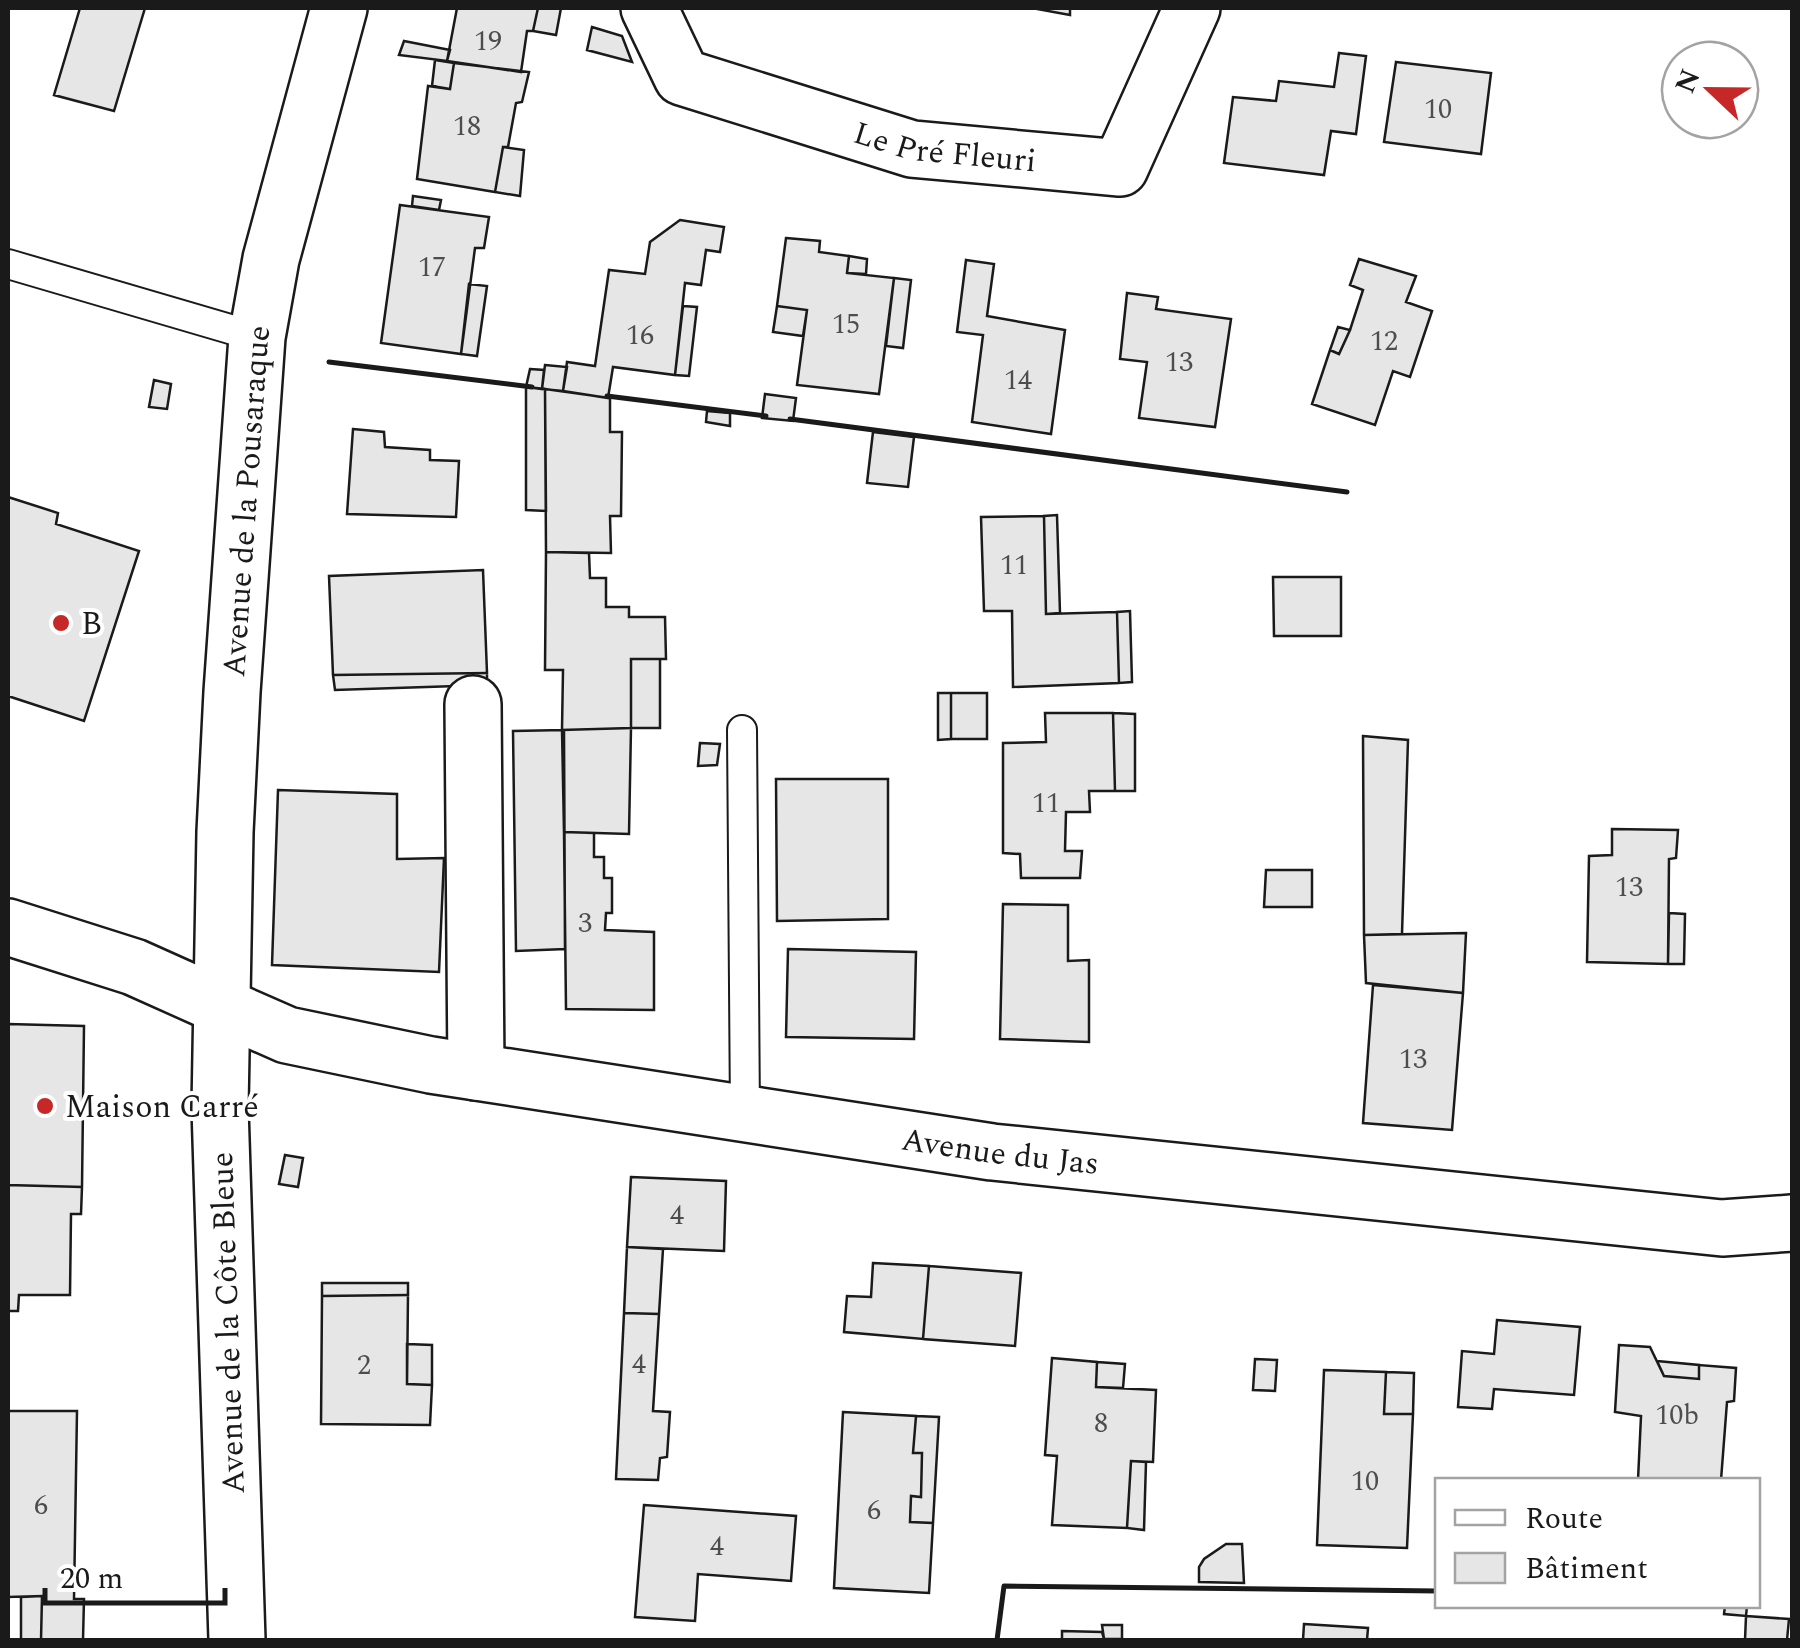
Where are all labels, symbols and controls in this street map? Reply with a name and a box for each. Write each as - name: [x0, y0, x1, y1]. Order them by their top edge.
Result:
- house number: 19: [474, 20, 502, 63]
- north arrow: [1660, 40, 1760, 140]
- text: N: [1664, 63, 1712, 100]
- house number: 10: [1424, 88, 1452, 131]
- house number: 18: [453, 105, 481, 148]
- street label: Le Pré Fleuri: [847, 109, 1038, 186]
- house number: 17: [418, 246, 446, 289]
- house number: 15: [832, 303, 860, 346]
- house number: 16: [626, 314, 654, 357]
- house number: 12: [1370, 320, 1398, 363]
- street label: Avenue de la Pousaraque: [210, 321, 285, 679]
- house number: 13: [1165, 341, 1193, 384]
- house number: 14: [1004, 359, 1032, 402]
- house number: 11: [1000, 544, 1028, 587]
- place label: B: [81, 600, 102, 649]
- marker: B: [50, 612, 72, 634]
- house number: 11: [1032, 782, 1060, 825]
- house number: 13: [1615, 866, 1643, 909]
- house number: 3: [578, 902, 592, 945]
- house number: 13: [1399, 1038, 1427, 1081]
- place label: Maison Carré: [65, 1083, 259, 1132]
- marker: Maison Carré: [34, 1095, 56, 1117]
- street label: Avenue du Jas: [898, 1115, 1101, 1189]
- street label: Avenue de la Côte Bleue: [198, 1151, 259, 1495]
- house number: 4: [670, 1194, 684, 1237]
- house number: 4: [632, 1343, 646, 1386]
- house number: 2: [357, 1344, 371, 1387]
- house number: 10b: [1655, 1394, 1699, 1437]
- house number: 8: [1094, 1402, 1108, 1445]
- house number: 10: [1351, 1460, 1379, 1503]
- legend: [1435, 1478, 1760, 1608]
- house number: 6: [34, 1484, 48, 1527]
- house number: 6: [867, 1489, 881, 1532]
- text: Route: [1525, 1496, 1603, 1542]
- house number: 4: [710, 1525, 724, 1568]
- scale bar: [45, 1543, 225, 1605]
- text: Bâtiment: [1525, 1546, 1648, 1592]
- text: 20 m: [60, 1556, 123, 1602]

